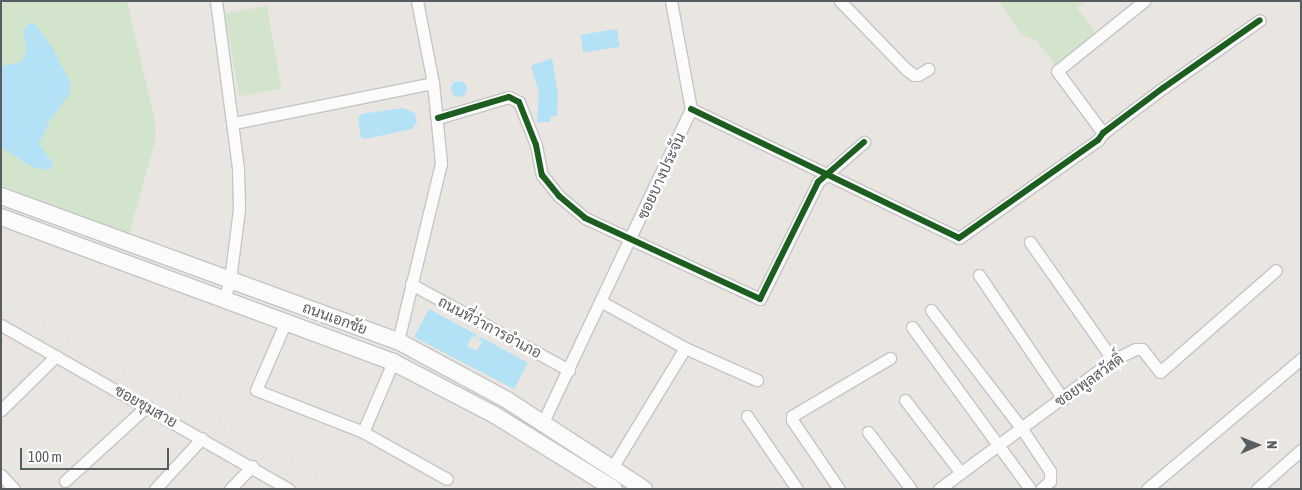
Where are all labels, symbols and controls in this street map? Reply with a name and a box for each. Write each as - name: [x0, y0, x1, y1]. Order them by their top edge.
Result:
- street label: ซอยบางประจัน: [633, 130, 689, 222]
- street label: ถนนที่ว่าการอำเภอ: [435, 292, 545, 362]
- street label: ถนนเอกชัย: [300, 298, 370, 338]
- street label: ซอยพูลสวัสดิ์: [1051, 350, 1127, 410]
- street label: ซอยชุมสาย: [111, 381, 181, 431]
- north arrow: [1232, 420, 1282, 470]
- scale bar: [22, 438, 171, 470]
- text: N: [1264, 440, 1280, 449]
- text: 100 m: [28, 448, 62, 465]

